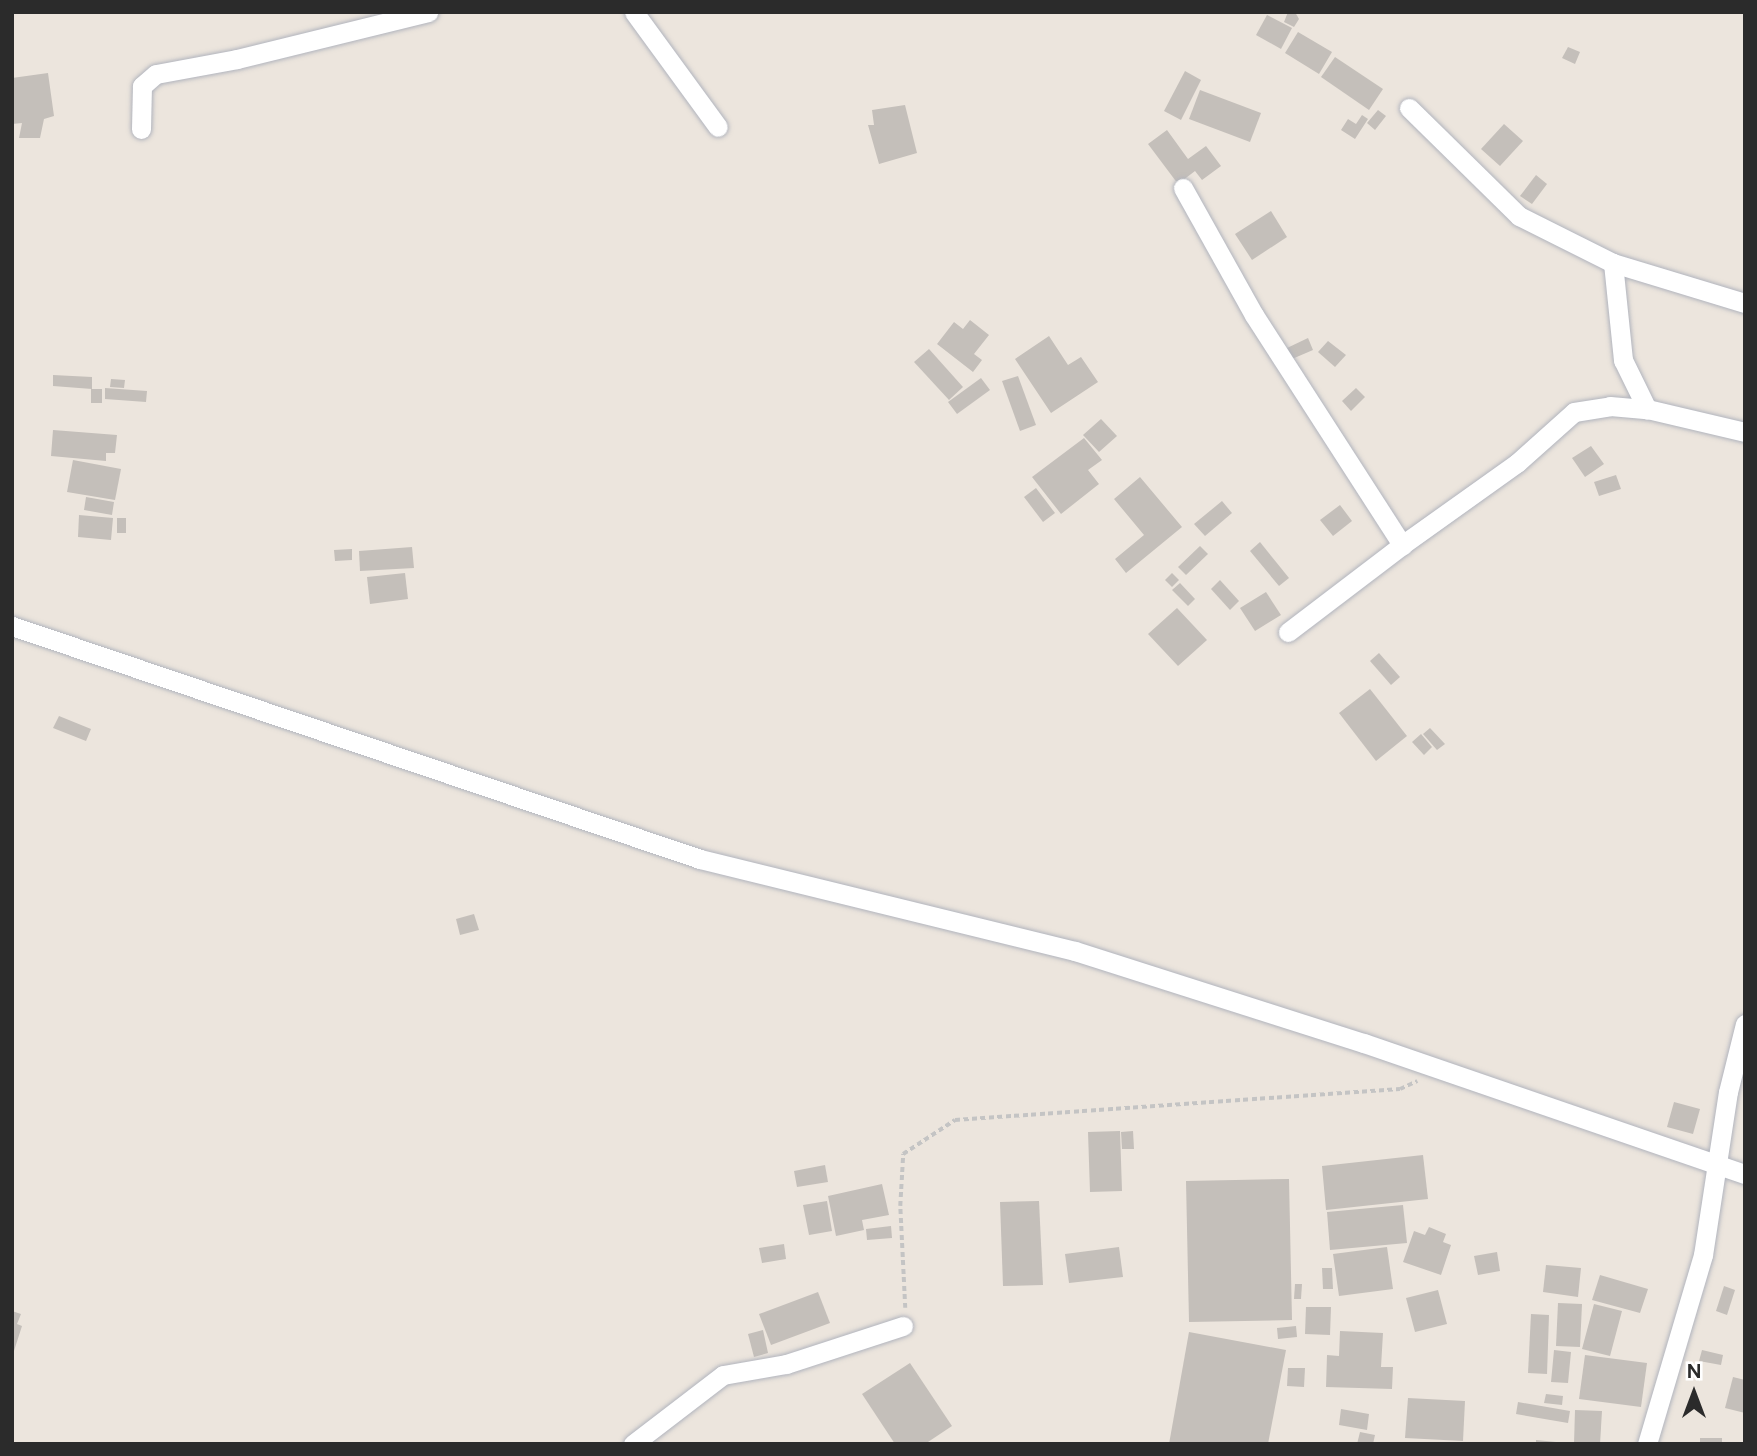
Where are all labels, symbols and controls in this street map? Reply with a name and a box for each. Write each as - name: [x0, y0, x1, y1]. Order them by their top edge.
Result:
- north arrow: [1659, 1358, 1729, 1428]
- text: N: [1687, 1360, 1701, 1383]

